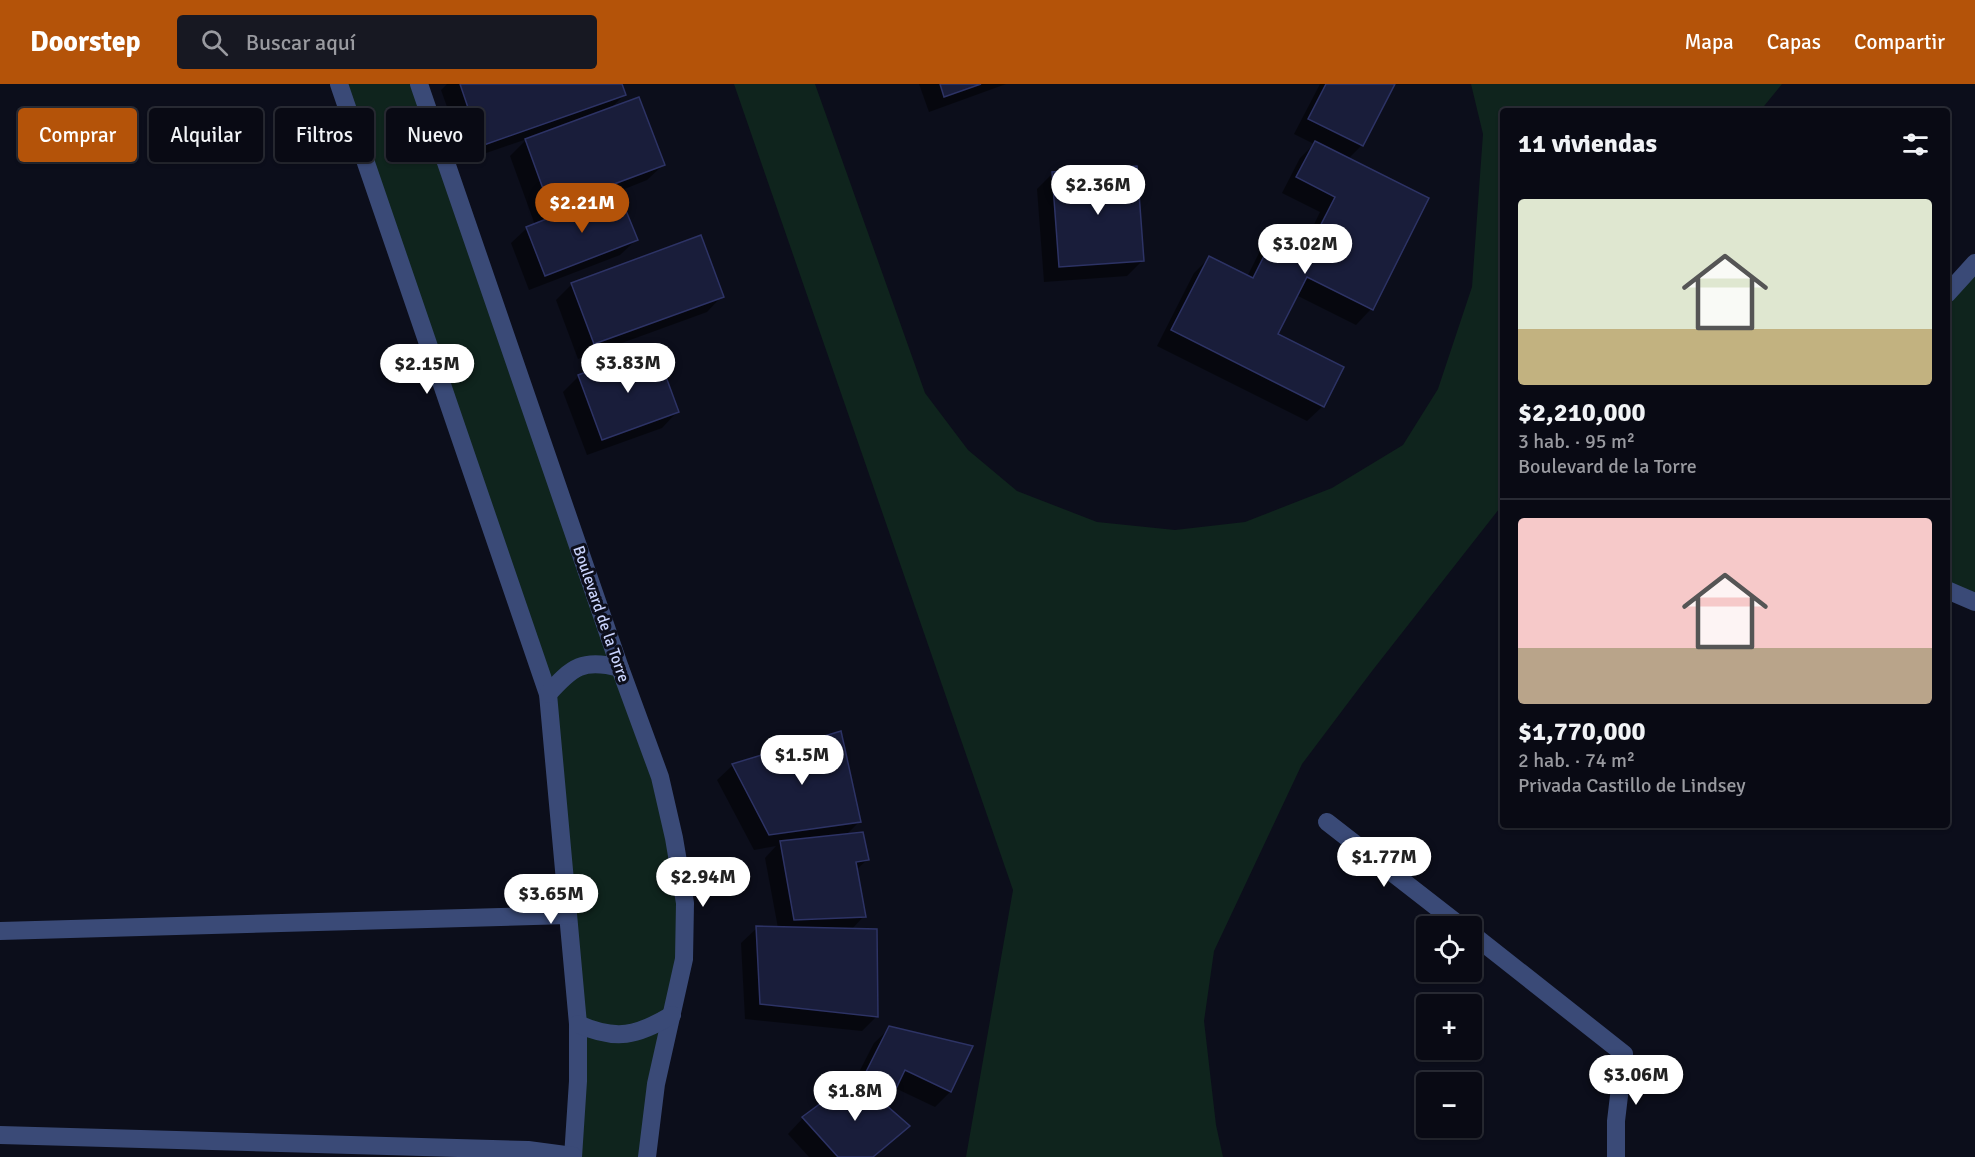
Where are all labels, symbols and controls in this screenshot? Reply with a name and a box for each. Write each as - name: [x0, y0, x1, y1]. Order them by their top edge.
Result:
- search box: [177, 15, 597, 69]
- text: Doorstep: [30, 25, 141, 59]
- icon: search: [198, 26, 231, 59]
- text: Buscar aquí: [246, 29, 356, 56]
- text: Mapa: [1684, 29, 1734, 55]
- text: Capas: [1767, 29, 1821, 55]
- text: Compartir: [1854, 29, 1945, 55]
- chip: Comprar: [18, 108, 137, 162]
- chip: Alquilar: [149, 108, 263, 162]
- chip: Filtros: [275, 108, 374, 162]
- chip: Nuevo: [386, 108, 484, 162]
- text: 11 viviendas: [1518, 128, 1657, 160]
- icon: filters: [1899, 128, 1932, 161]
- pin: $2.36M: [1049, 165, 1147, 216]
- text: $2.36M: [1065, 172, 1131, 197]
- pin: $2.21M: [533, 183, 631, 234]
- text: $2.21M: [549, 190, 615, 215]
- pin: $3.02M: [1256, 224, 1354, 275]
- text: $3.02M: [1272, 231, 1338, 256]
- icon: home: [1671, 238, 1779, 346]
- pin: $3.83M: [579, 343, 677, 394]
- pin: $2.15M: [378, 344, 476, 395]
- text: $3.83M: [595, 350, 661, 375]
- text: $2.15M: [394, 351, 460, 376]
- text: $2,210,000: [1518, 397, 1646, 429]
- text: 3 hab. · 95 m²: [1518, 429, 1635, 454]
- text: Boulevard de la Torre: [1518, 454, 1697, 479]
- street label: Boulevard de la Torre: [568, 543, 634, 685]
- icon: home: [1671, 557, 1779, 665]
- text: $1,770,000: [1518, 716, 1646, 748]
- pin: $1.5M: [760, 735, 844, 786]
- text: $1.5M: [775, 742, 829, 767]
- text: 2 hab. · 74 m²: [1518, 748, 1635, 773]
- text: Privada Castillo de Lindsey: [1518, 773, 1746, 798]
- pin: $1.77M: [1335, 837, 1433, 888]
- text: $1.77M: [1351, 844, 1417, 869]
- pin: $2.94M: [654, 857, 752, 908]
- text: $2.94M: [670, 864, 736, 889]
- pin: $3.65M: [502, 874, 600, 925]
- text: $3.65M: [518, 881, 584, 906]
- map controls: [1416, 916, 1482, 1138]
- button: locate: [1416, 916, 1482, 982]
- button: +: [1416, 994, 1482, 1060]
- pin: $3.06M: [1587, 1055, 1685, 1106]
- text: $3.06M: [1603, 1062, 1669, 1087]
- pin: $1.8M: [813, 1071, 897, 1122]
- button: −: [1416, 1072, 1482, 1138]
- text: $1.8M: [828, 1078, 882, 1103]

